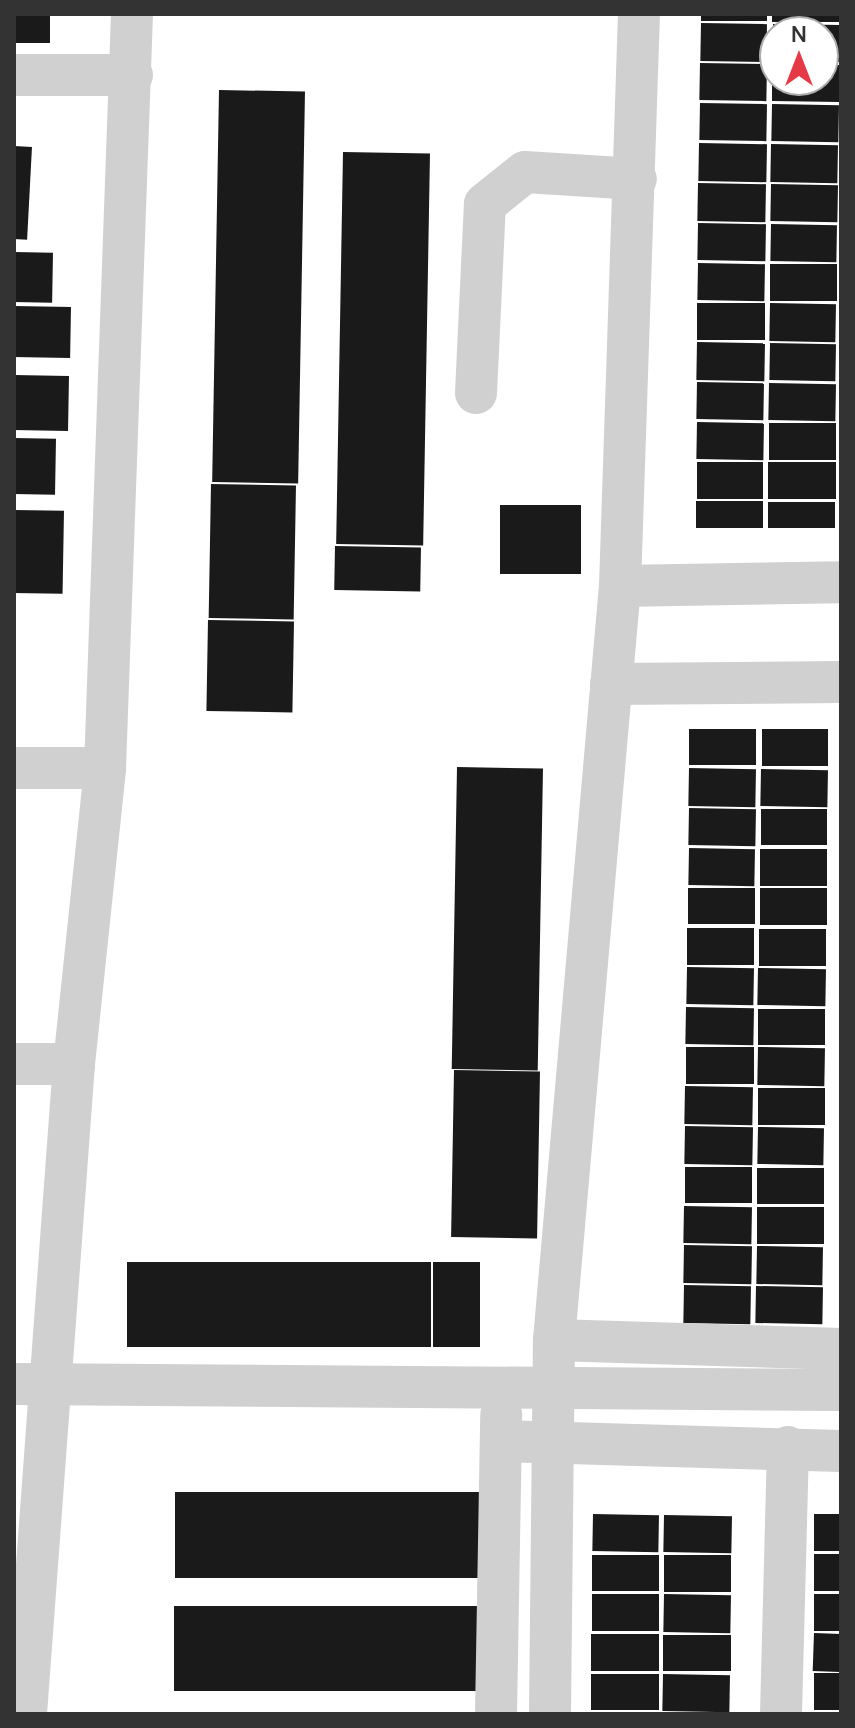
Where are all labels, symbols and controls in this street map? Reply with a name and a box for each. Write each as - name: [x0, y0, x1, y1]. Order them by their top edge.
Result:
- north arrow: [759, 16, 839, 96]
- text: N: [791, 19, 807, 49]

